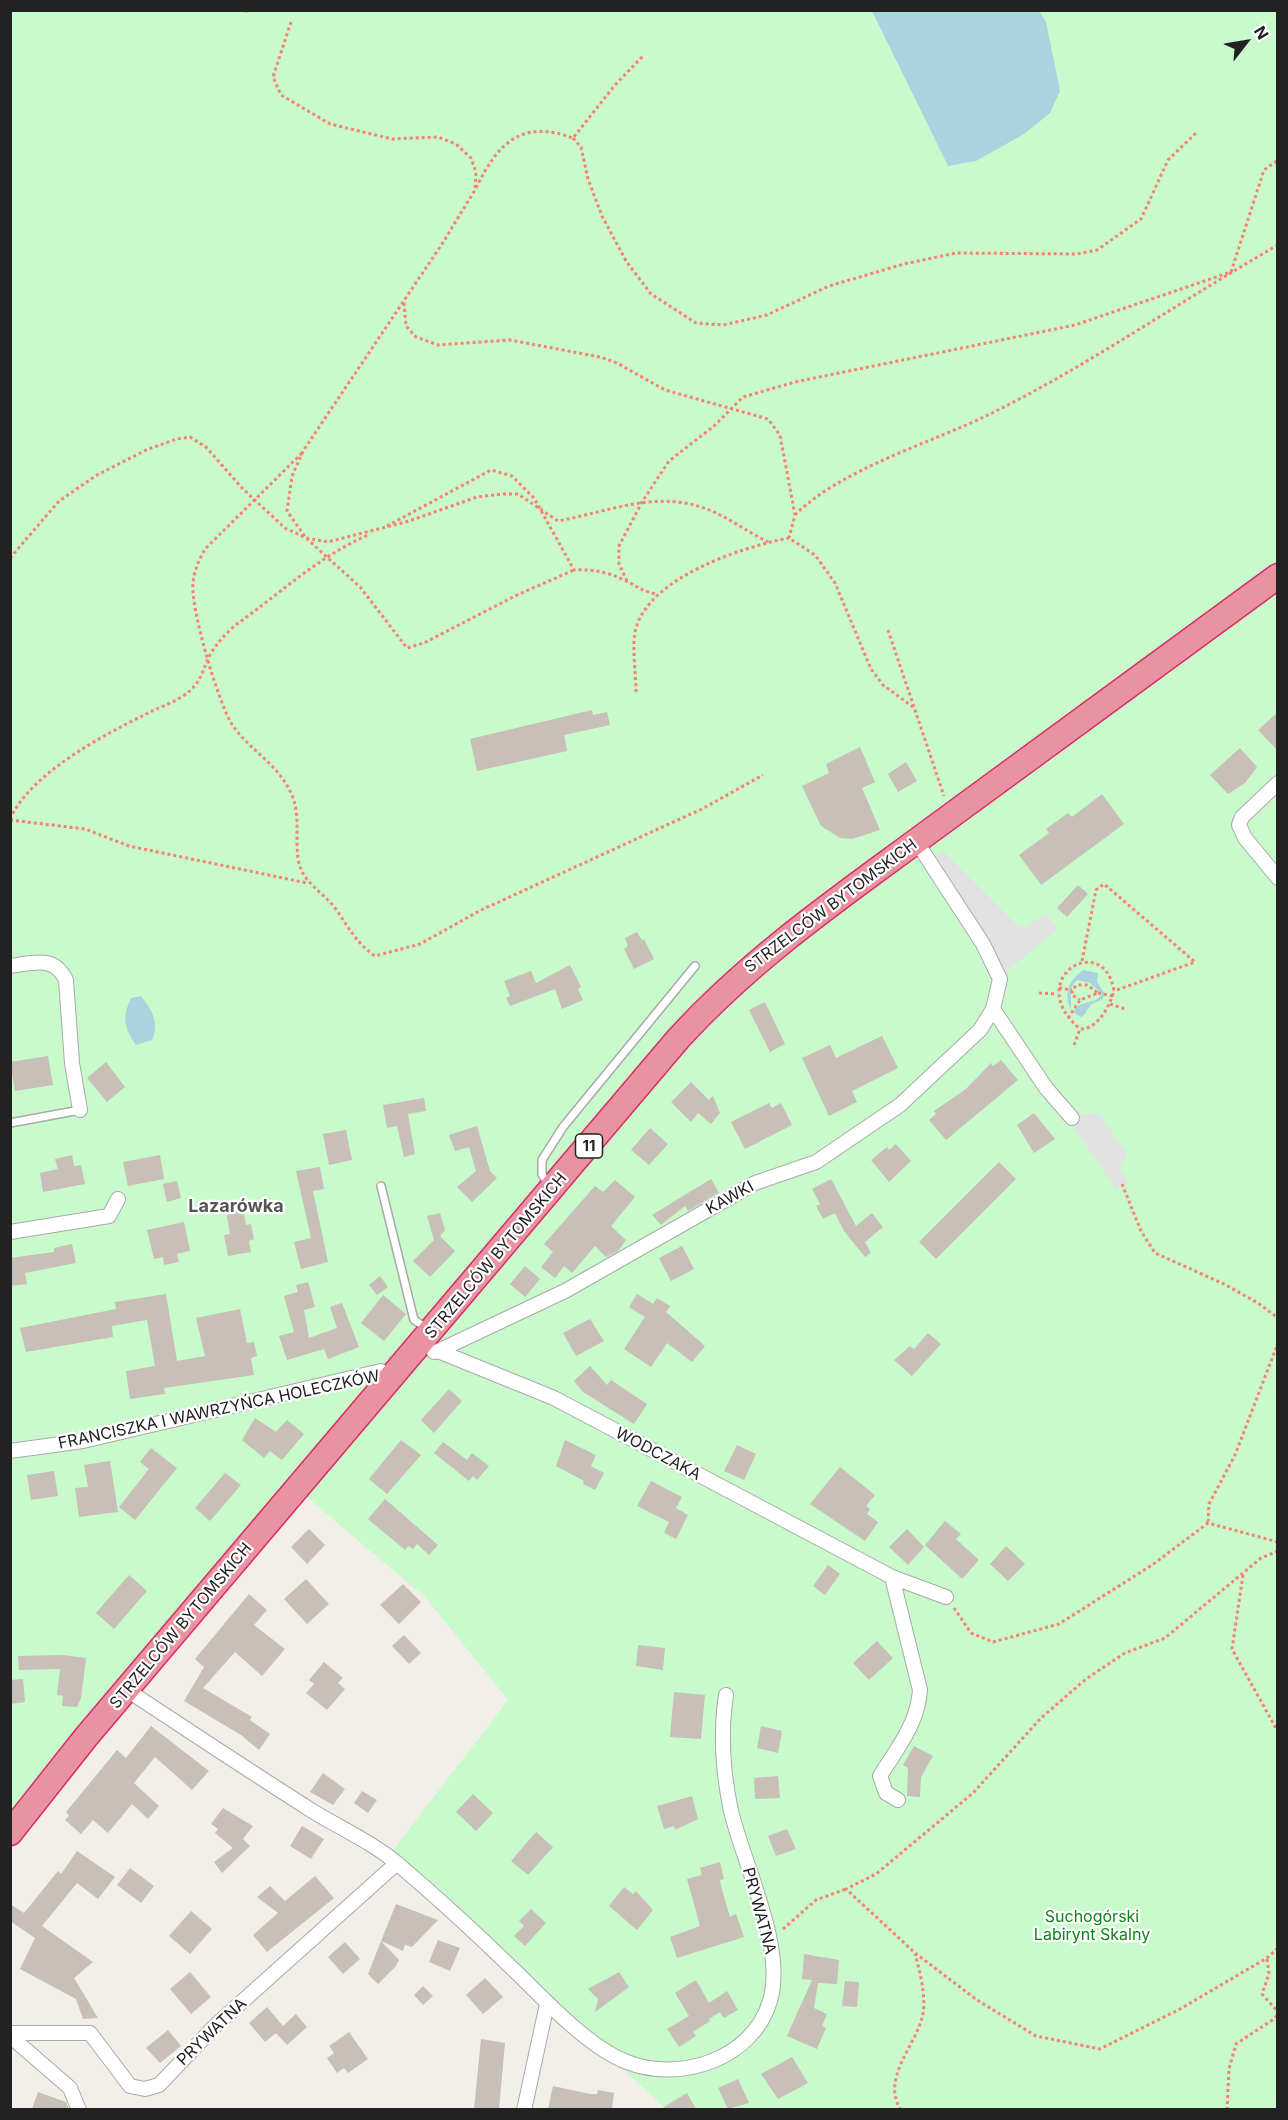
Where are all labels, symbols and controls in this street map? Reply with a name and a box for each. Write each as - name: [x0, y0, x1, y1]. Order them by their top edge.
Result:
- north arrow: [1216, 12, 1276, 72]
- text: N: [1250, 22, 1273, 43]
- street label: STRZELCÓW BYTOMSKICH: [741, 835, 921, 977]
- road number: 11: [576, 1134, 602, 1158]
- street label: STRZELCÓW BYTOMSKICH: [421, 1169, 571, 1343]
- street label: KAWKI: [703, 1177, 757, 1219]
- district label: Lazarówka: [188, 1196, 284, 1218]
- street label: FRANCISZKA I WAWRZYŃCA HOLECZKÓW: [57, 1367, 381, 1453]
- street label: WODCZAKA: [612, 1423, 704, 1485]
- street label: STRZELCÓW BYTOMSKICH: [106, 1539, 256, 1713]
- street label: PRYWATNA: [738, 1866, 780, 1956]
- park label: Suchogórski Labirynt Skalny: [1034, 1907, 1150, 1945]
- street label: PRYWATNA: [173, 1994, 251, 2070]

